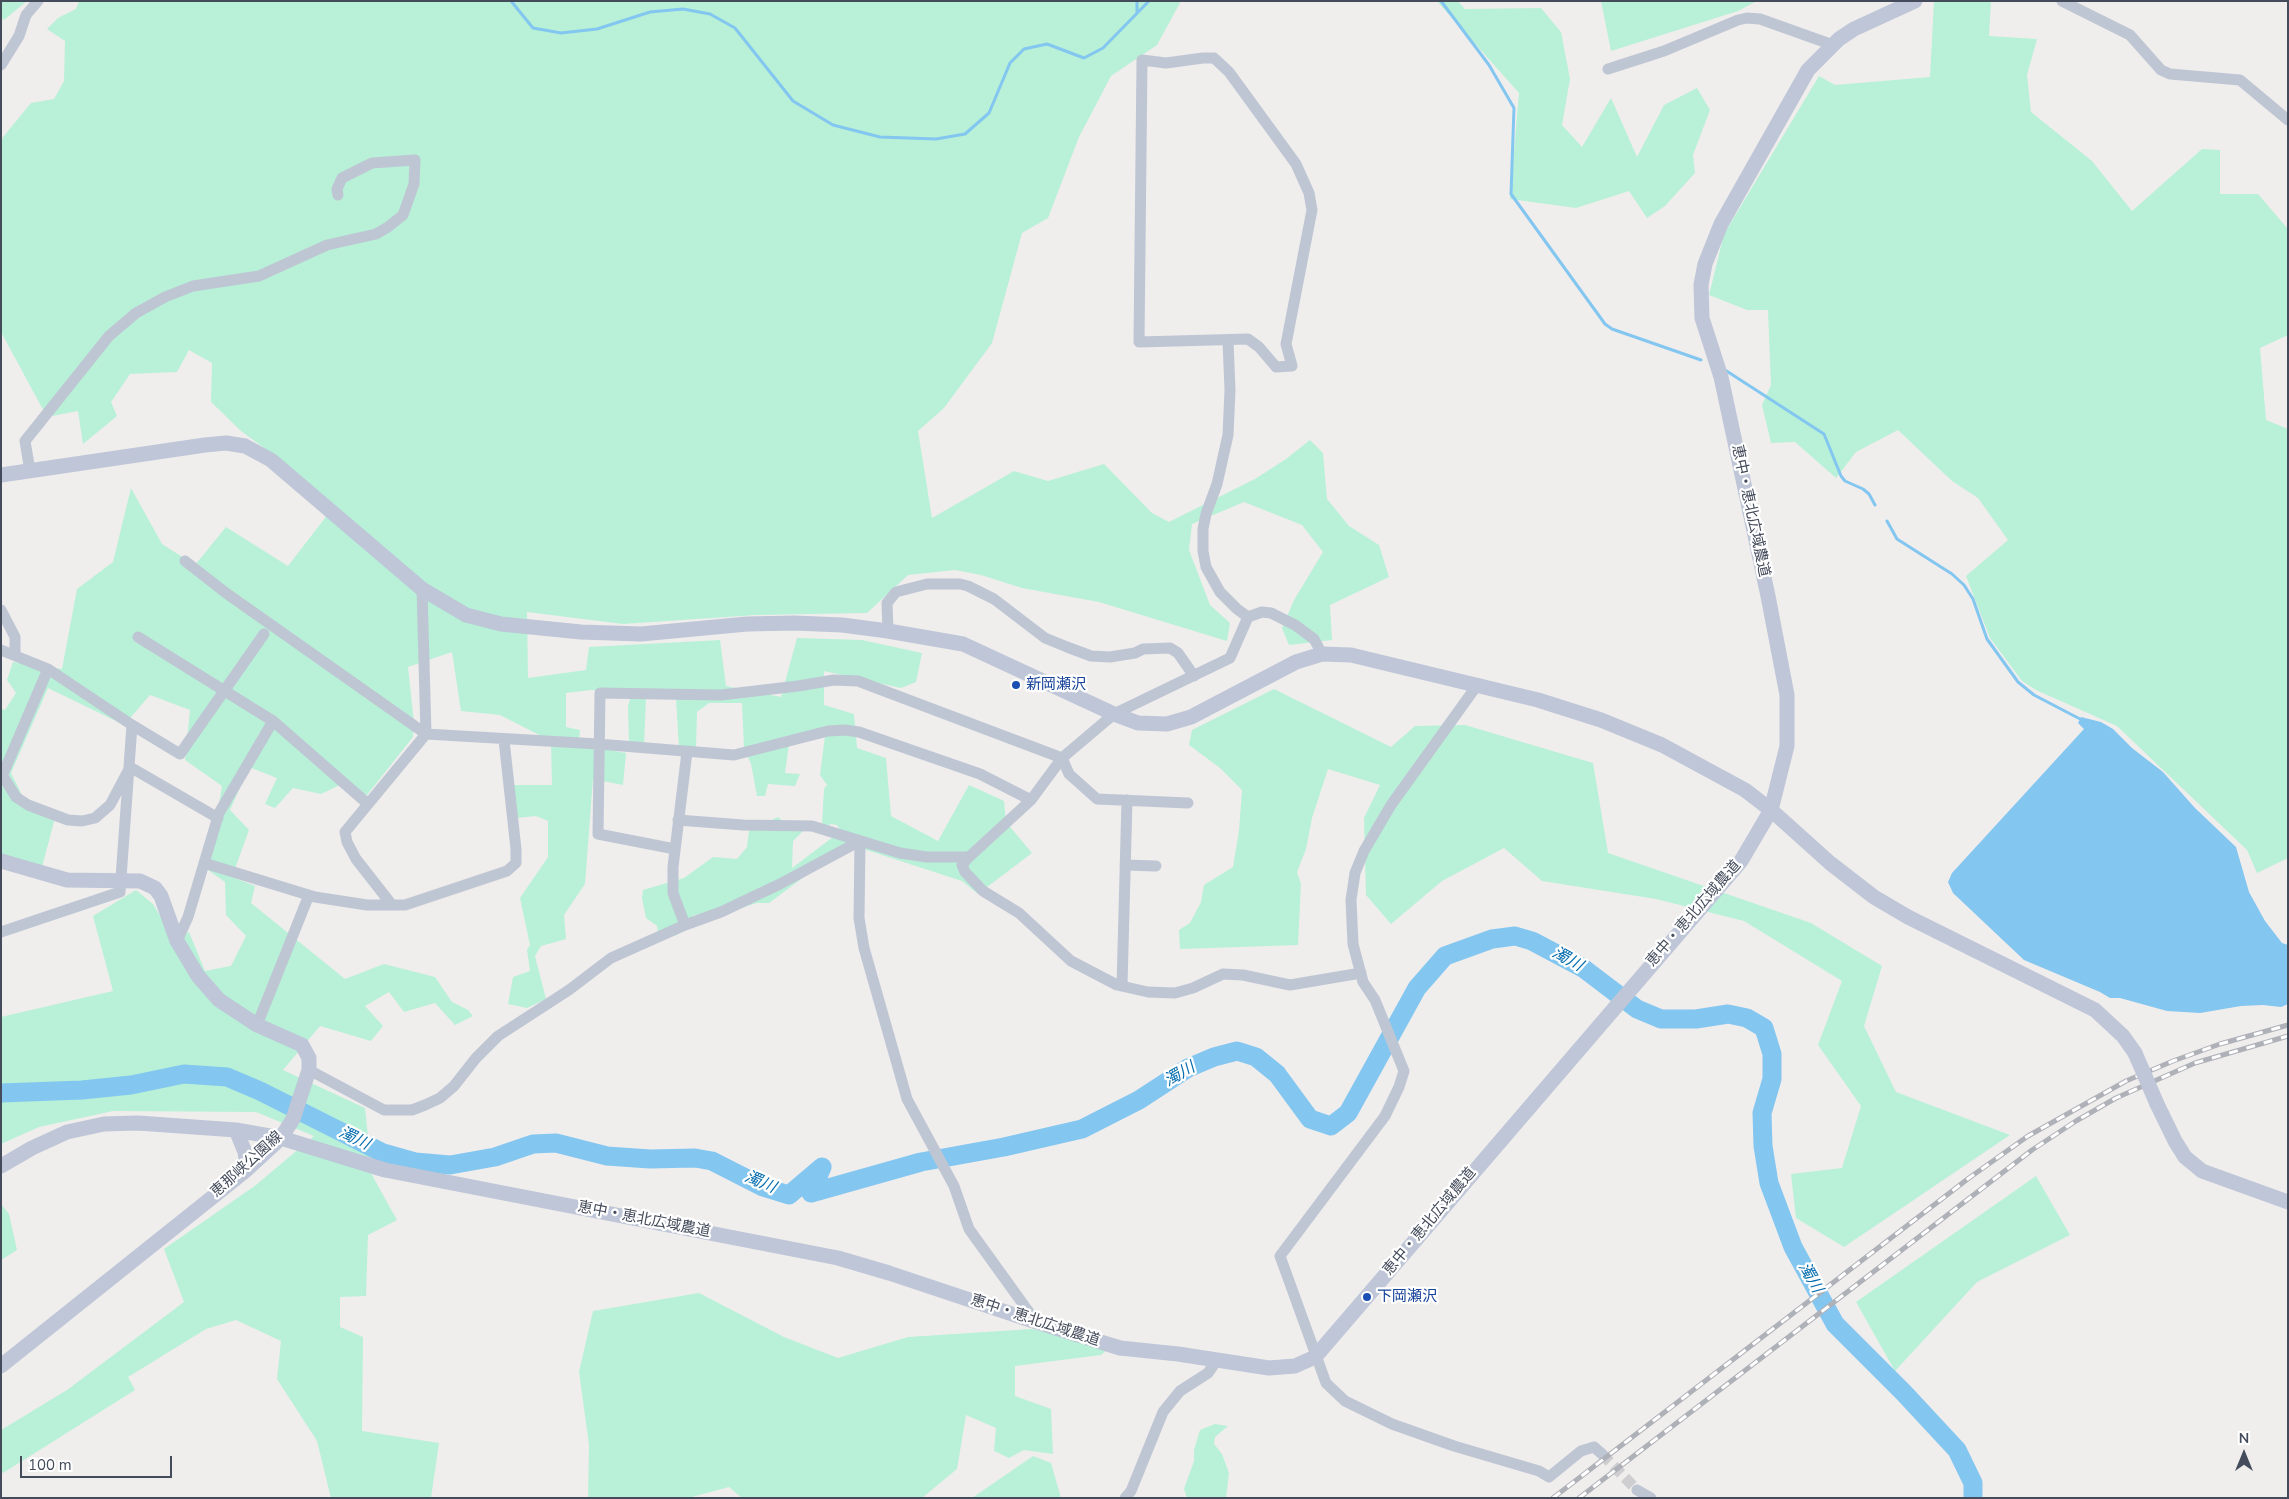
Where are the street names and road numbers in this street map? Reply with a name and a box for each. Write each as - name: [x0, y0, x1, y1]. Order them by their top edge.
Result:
- street label: 恵中・恵北広域農道: [1727, 443, 1773, 579]
- street label: 恵中・恵北広域農道: [1643, 857, 1745, 971]
- street label: 恵那峡公園線: [208, 1128, 286, 1202]
- street label: 恵中・恵北広域農道: [1380, 1165, 1480, 1279]
- street label: 恵中・恵北広域農道: [576, 1198, 712, 1242]
- street label: 恵中・恵北広域農道: [968, 1292, 1102, 1350]

